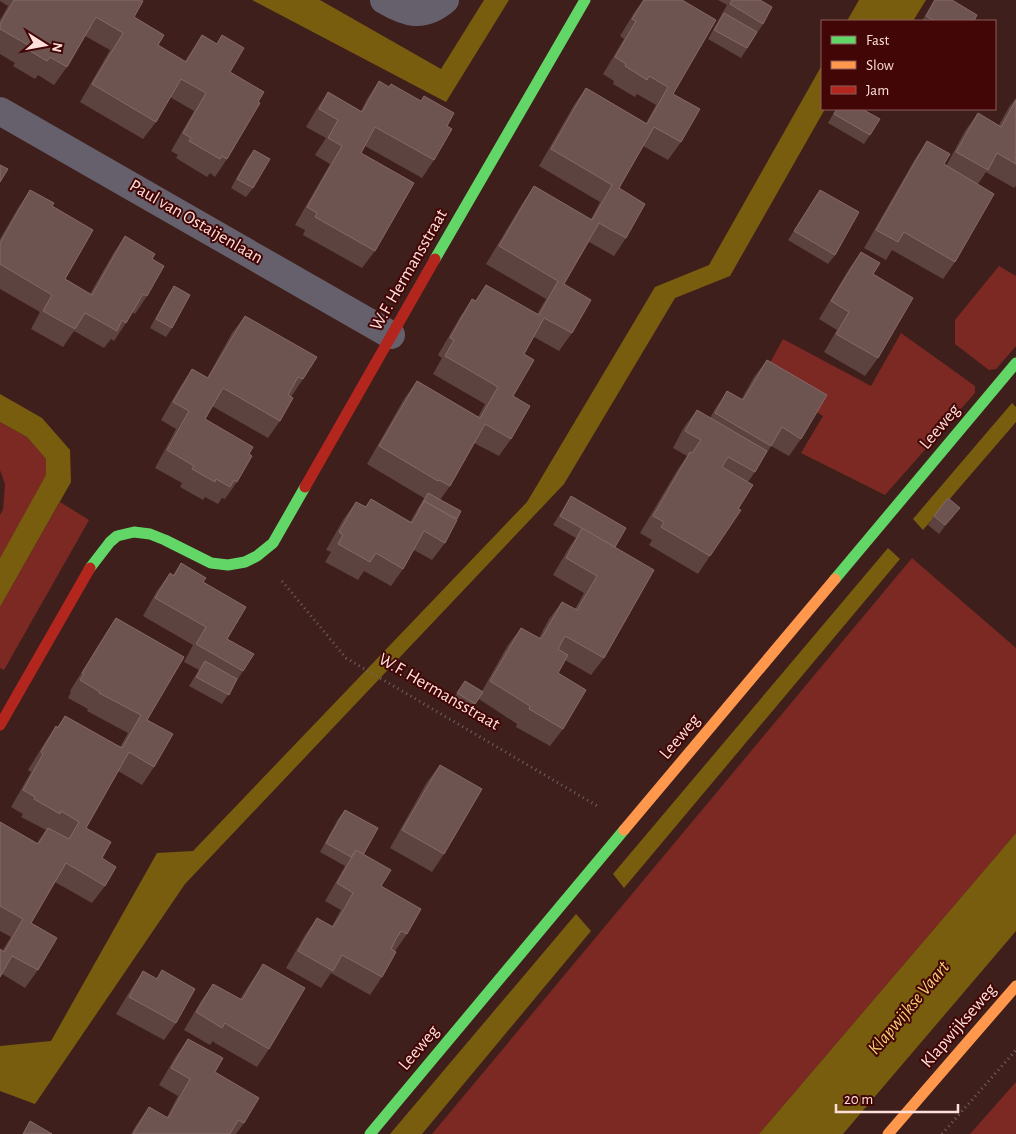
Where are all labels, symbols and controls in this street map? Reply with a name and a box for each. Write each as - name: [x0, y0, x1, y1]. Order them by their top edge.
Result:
- north arrow: [20, 20, 70, 70]
- legend: [821, 20, 996, 110]
- text: Fast: [866, 33, 890, 48]
- text: N: [49, 41, 65, 53]
- text: Slow: [866, 58, 894, 73]
- text: Jam: [866, 83, 889, 98]
- street label: Paul van Ostaijenlaan: [126, 177, 266, 267]
- street label: W.F. Hermansstraat: [367, 206, 451, 334]
- street label: Leeweg: [916, 401, 964, 453]
- street label: W.F. Hermansstraat: [375, 650, 503, 734]
- street label: Leeweg: [656, 711, 704, 763]
- water label: Klapwijkse Vaart: [865, 957, 954, 1058]
- street label: Klapwijkseweg: [918, 980, 1000, 1071]
- street label: Leeweg: [395, 1022, 443, 1074]
- scale bar: [836, 1082, 958, 1114]
- text: 20 m: [844, 1092, 873, 1107]

